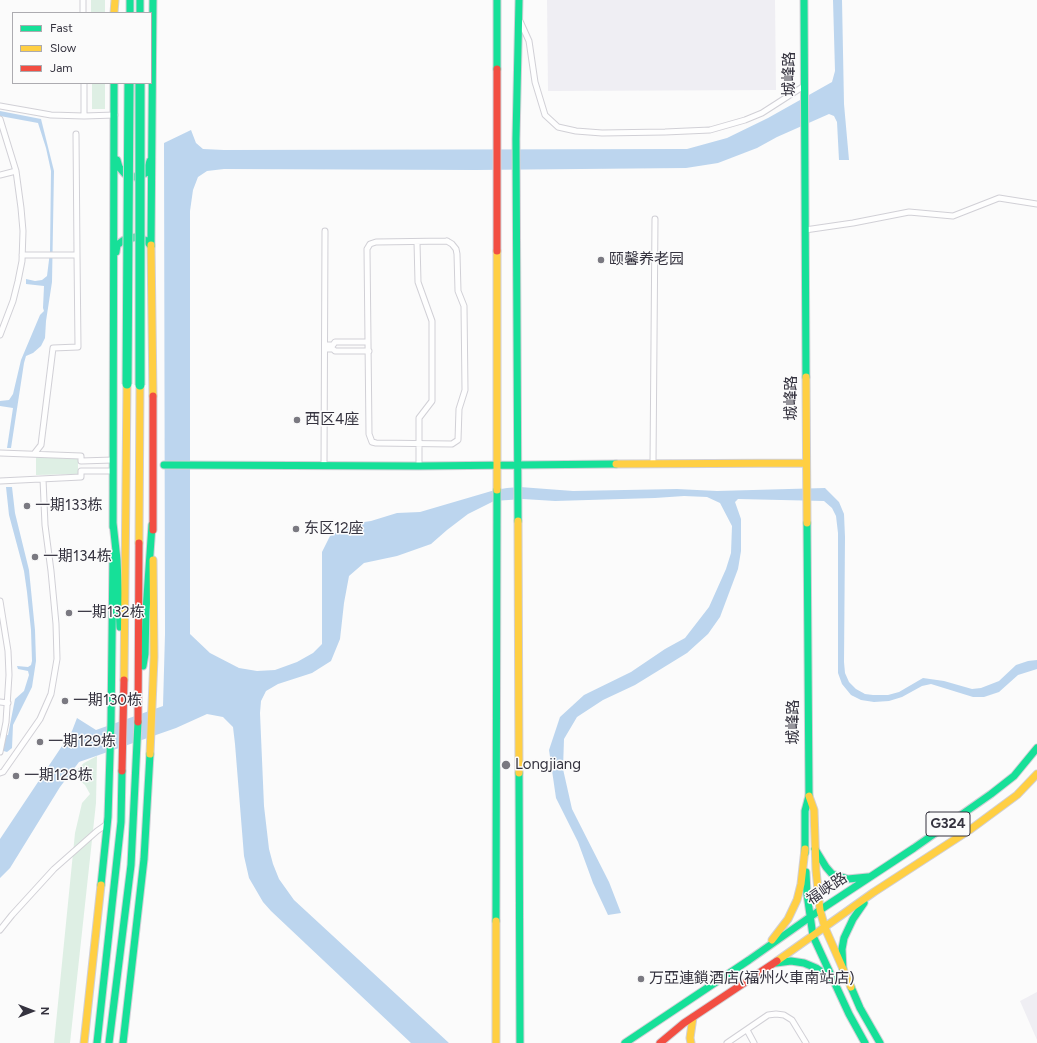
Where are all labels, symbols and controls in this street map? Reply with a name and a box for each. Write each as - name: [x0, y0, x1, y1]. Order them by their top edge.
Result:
- legend: [12, 12, 152, 84]
- text: Fast: [50, 21, 73, 35]
- text: Slow: [50, 41, 76, 55]
- street label: 城峰路: [781, 52, 799, 96]
- text: Jam: [50, 61, 73, 75]
- place label: 颐馨养老园: [609, 251, 684, 269]
- marker: 颐馨养老园: [596, 255, 606, 265]
- street label: 城峰路: [783, 376, 801, 420]
- place label: 西区4座: [305, 411, 359, 429]
- marker: 西区4座: [292, 415, 302, 425]
- place label: 一期133栋: [35, 497, 103, 515]
- marker: 一期133栋: [22, 501, 32, 511]
- place label: 东区12座: [304, 520, 364, 538]
- marker: 东区12座: [291, 524, 301, 534]
- place label: 一期134栋: [43, 548, 112, 566]
- marker: 一期134栋: [30, 552, 40, 562]
- place label: 一期132栋: [77, 604, 145, 622]
- marker: 一期132栋: [64, 608, 74, 618]
- place label: 一期130栋: [73, 692, 142, 710]
- marker: 一期130栋: [60, 696, 70, 706]
- street label: 城峰路: [785, 700, 803, 744]
- place label: 一期129栋: [48, 733, 116, 751]
- marker: 一期129栋: [35, 737, 45, 747]
- place label: Longjiang: [515, 756, 581, 774]
- marker: Longjiang: [500, 759, 512, 771]
- place label: 一期128栋: [24, 767, 93, 785]
- marker: 一期128栋: [11, 771, 21, 781]
- road number: G324: [926, 812, 970, 836]
- street label: 福峡路: [803, 869, 851, 909]
- place label: 万亞連鎖酒店(福州火車南站店): [649, 970, 855, 988]
- marker: 万亞連鎖酒店(福州火車南站店): [636, 974, 646, 984]
- north arrow: [12, 991, 52, 1031]
- text: N: [38, 1007, 51, 1015]

